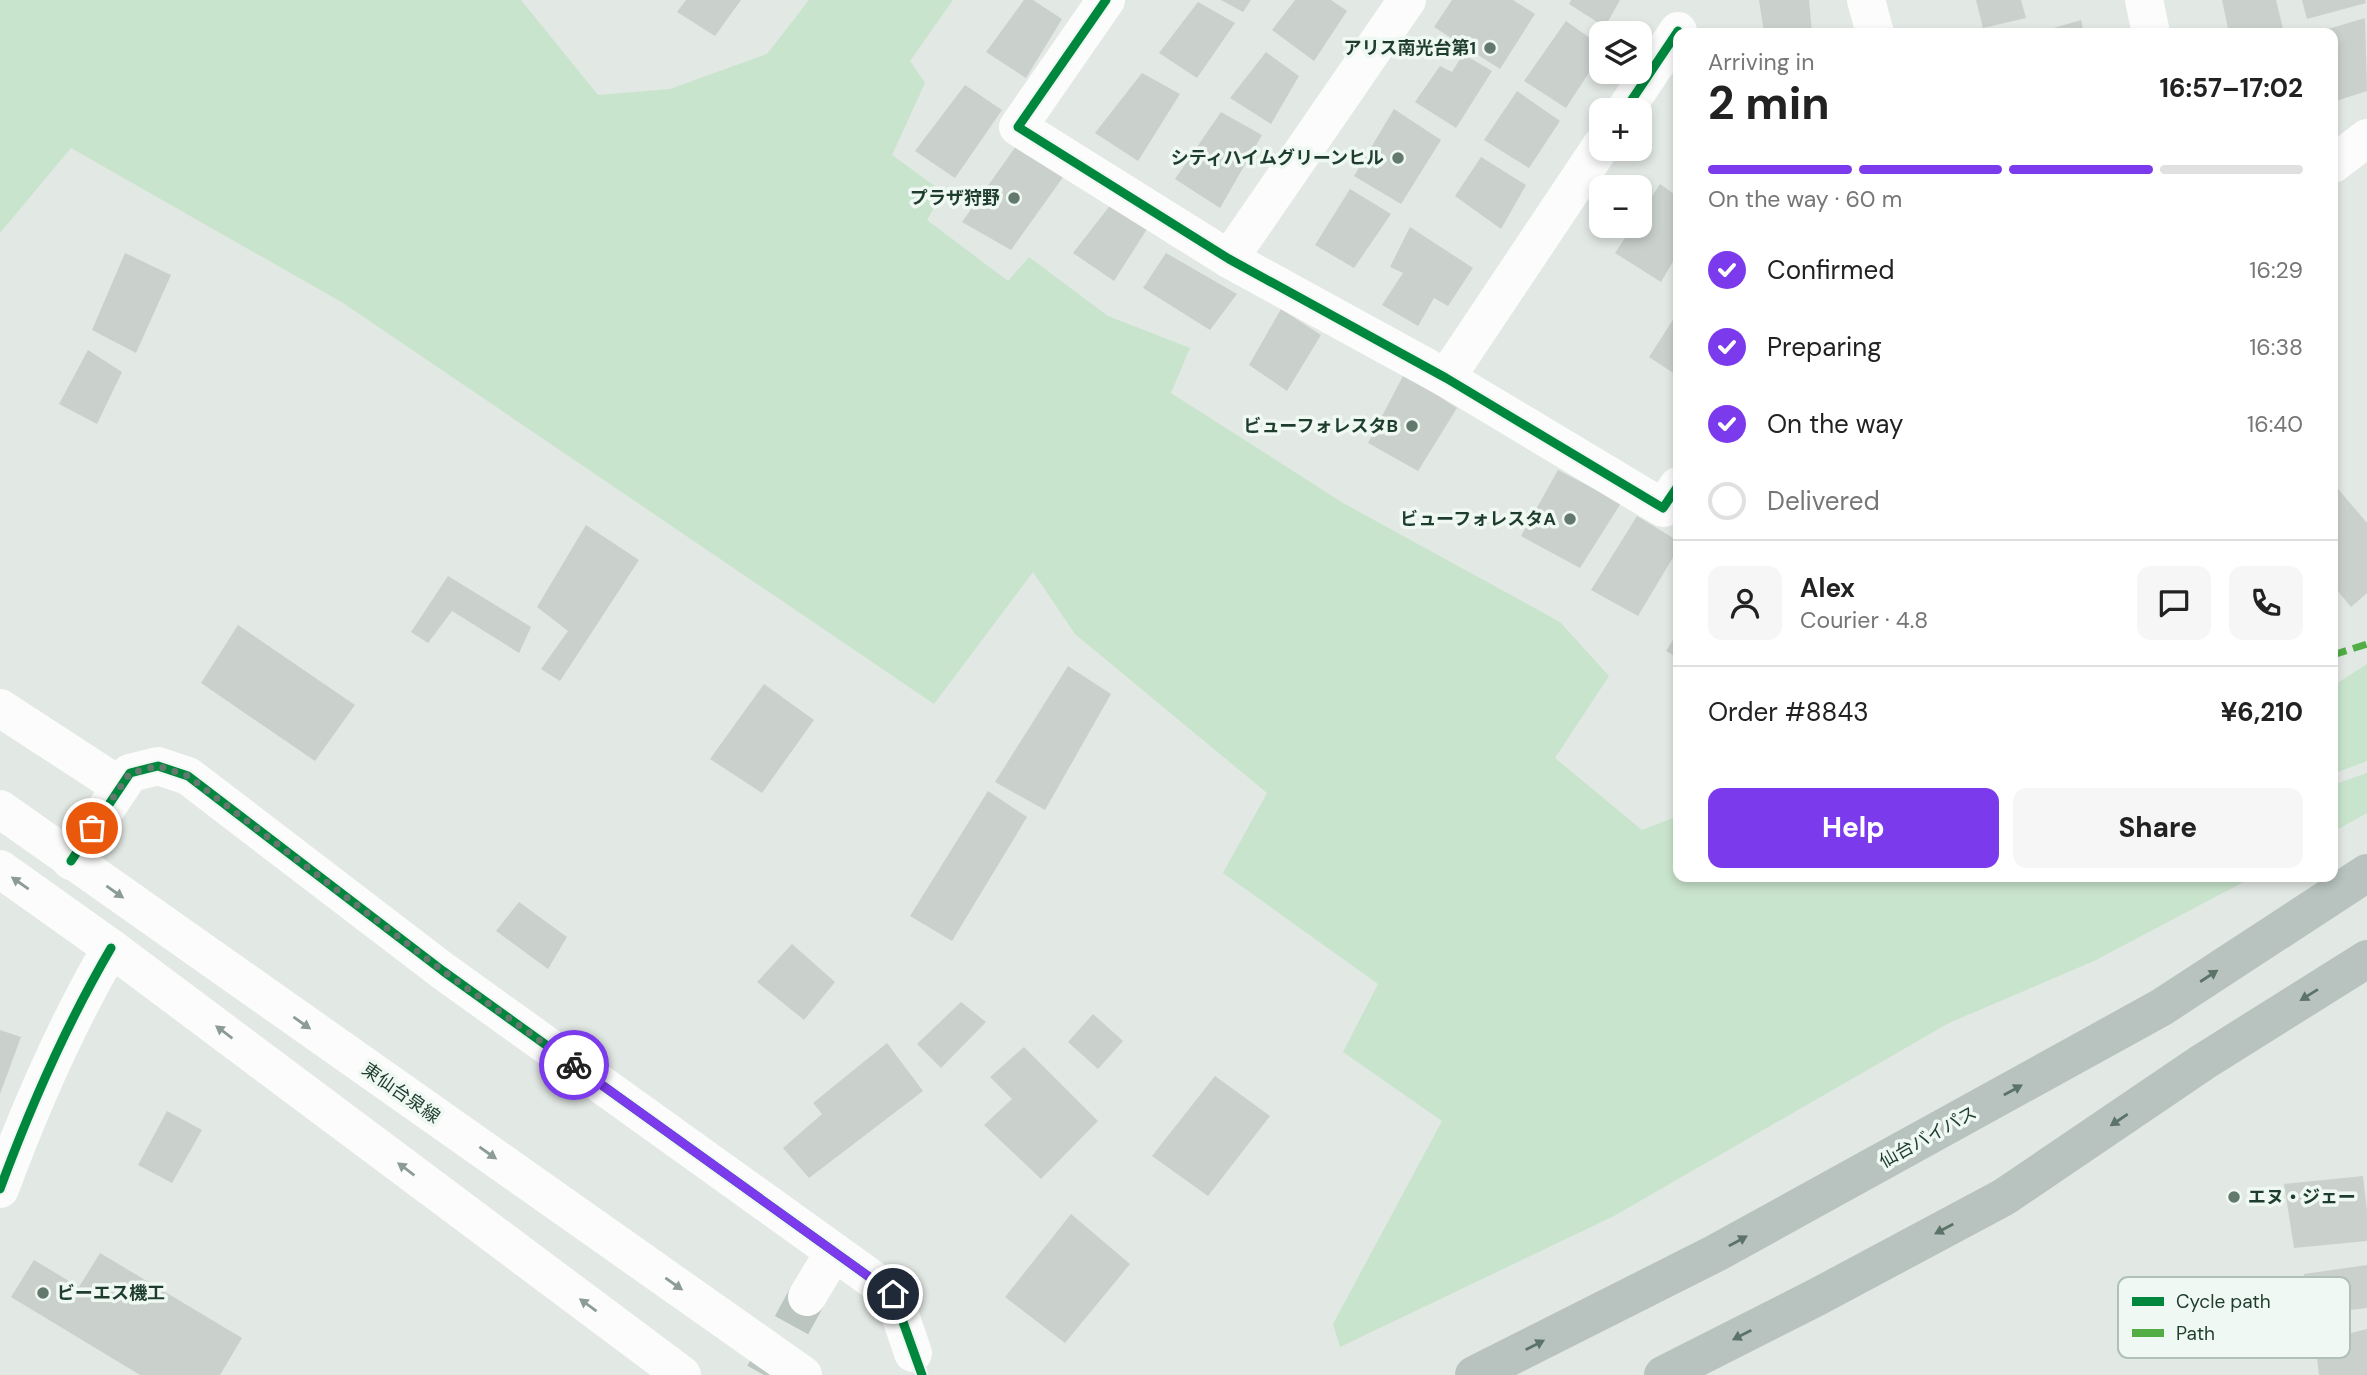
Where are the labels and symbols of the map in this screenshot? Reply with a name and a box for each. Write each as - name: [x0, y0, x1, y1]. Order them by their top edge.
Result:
- place label: アリス南光台第1: [1343, 36, 1476, 60]
- marker: アリス南光台第1: [1482, 40, 1498, 56]
- place label: シティハイムグリーンヒル: [1171, 146, 1384, 170]
- marker: シティハイムグリーンヒル: [1390, 150, 1406, 166]
- place label: プラザ狩野: [910, 186, 1000, 210]
- marker: プラザ狩野: [1006, 190, 1022, 206]
- place label: ビューフォレスタB: [1244, 414, 1398, 438]
- marker: ビューフォレスタB: [1404, 418, 1420, 434]
- place label: ビューフォレスタA: [1400, 507, 1556, 531]
- marker: ビューフォレスタA: [1562, 511, 1578, 527]
- pin: [62, 798, 122, 858]
- one-way arrow: [11, 876, 29, 890]
- one-way arrow: [106, 885, 124, 899]
- one-way arrow: [2200, 970, 2219, 983]
- one-way arrow: [2300, 989, 2319, 1002]
- one-way arrow: [293, 1016, 311, 1030]
- one-way arrow: [215, 1026, 233, 1040]
- courier: [539, 1030, 609, 1100]
- street label: 東仙台泉線: [357, 1057, 445, 1129]
- one-way arrow: [2003, 1084, 2022, 1096]
- street label: 仙台バイパス: [1875, 1100, 1981, 1174]
- one-way arrow: [2109, 1113, 2128, 1126]
- one-way arrow: [479, 1146, 497, 1160]
- one-way arrow: [396, 1162, 415, 1176]
- place label: エヌ・ジェー: [2248, 1185, 2356, 1209]
- marker: エヌ・ジェー: [2226, 1189, 2242, 1205]
- one-way arrow: [1934, 1224, 1954, 1235]
- one-way arrow: [1728, 1235, 1747, 1247]
- pin: [863, 1264, 923, 1324]
- one-way arrow: [665, 1277, 683, 1291]
- legend: [2118, 1277, 2350, 1358]
- place label: ビーエス機工: [57, 1281, 165, 1305]
- marker: ビーエス機工: [35, 1285, 51, 1301]
- text: Cycle path: [2176, 1289, 2271, 1314]
- one-way arrow: [579, 1298, 597, 1313]
- text: Path: [2176, 1321, 2215, 1346]
- one-way arrow: [1732, 1329, 1752, 1340]
- one-way arrow: [1525, 1339, 1545, 1350]

